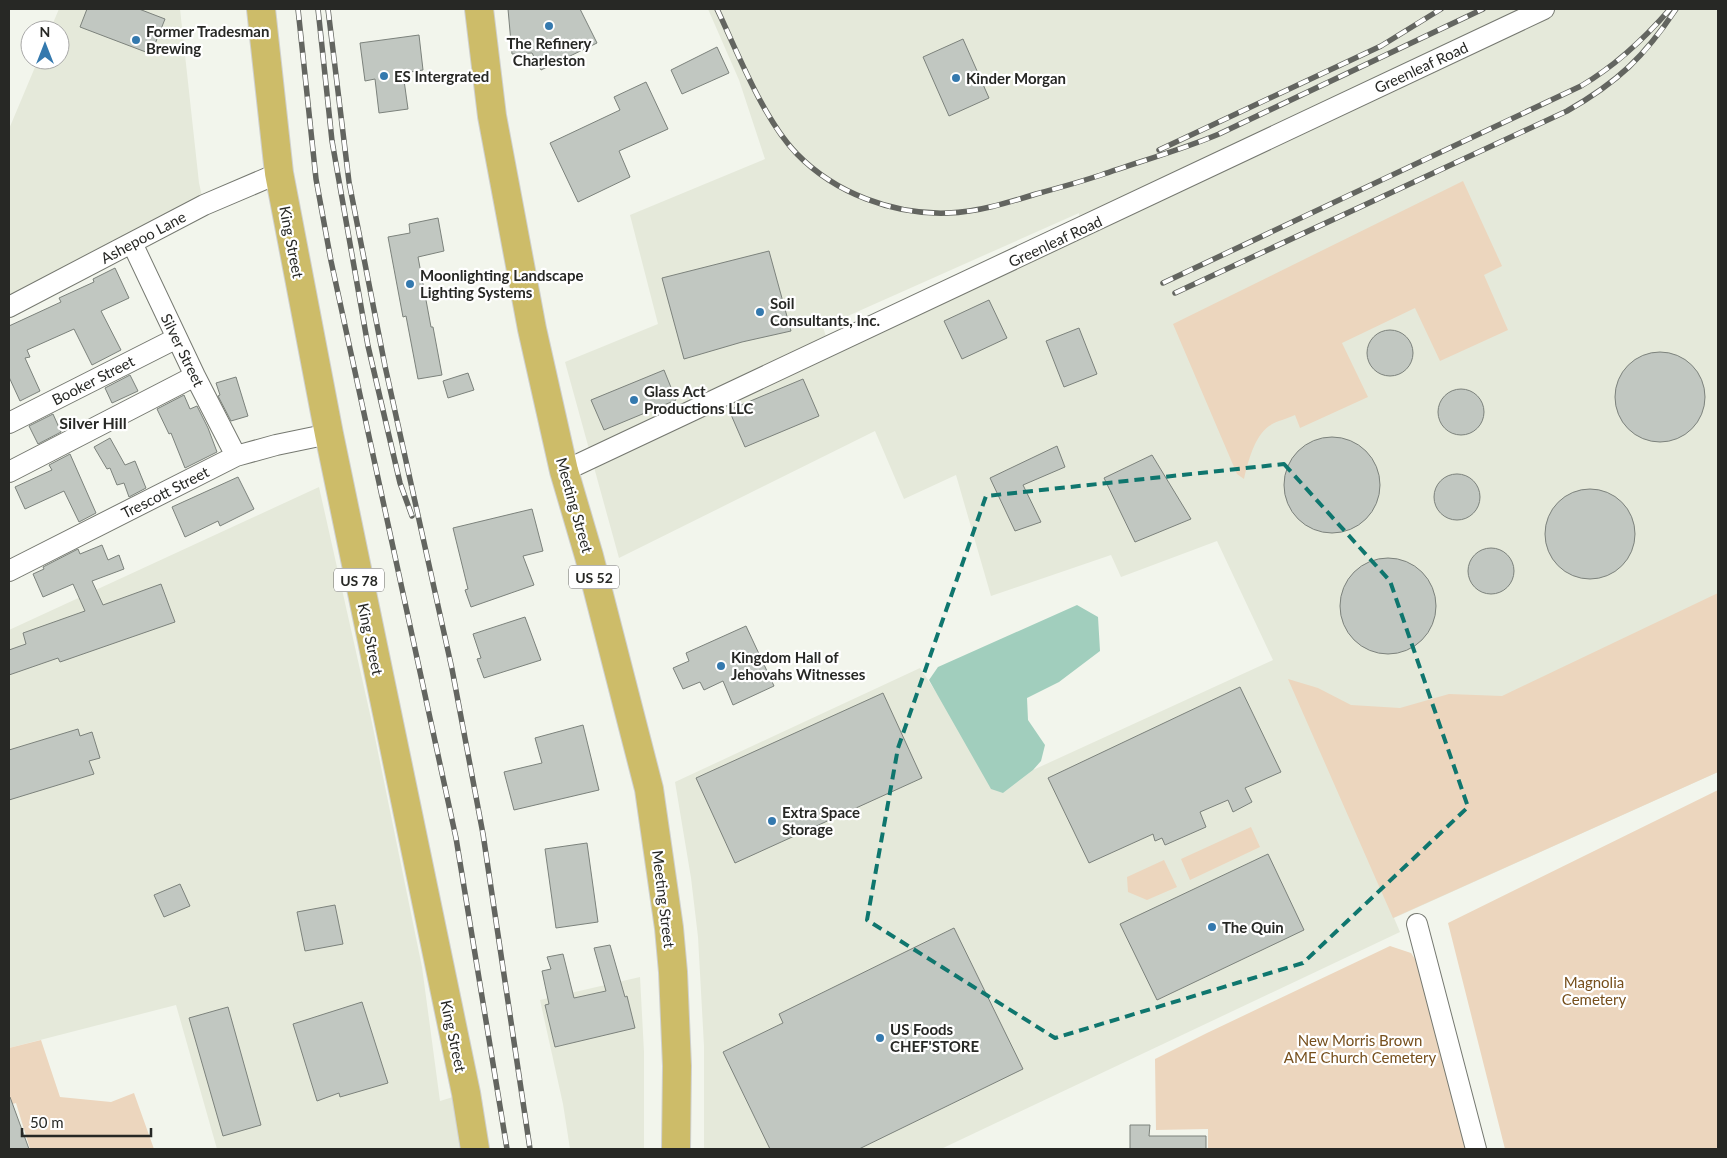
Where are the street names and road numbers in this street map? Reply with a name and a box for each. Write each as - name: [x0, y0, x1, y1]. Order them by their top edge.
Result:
- street label: Greenleaf Road: [1371, 37, 1471, 97]
- street label: King Street: [276, 204, 308, 280]
- street label: Ashepoo Lane: [97, 207, 189, 267]
- street label: Greenleaf Road: [1005, 211, 1105, 271]
- street label: Silver Street: [158, 310, 209, 390]
- street label: Booker Street: [49, 351, 138, 408]
- street label: Meeting Street: [553, 455, 597, 555]
- street label: Trescott Street: [118, 462, 212, 522]
- road number: US 52: [569, 566, 619, 588]
- road number: US 78: [334, 568, 384, 592]
- street label: King Street: [355, 601, 388, 677]
- street label: Meeting Street: [649, 849, 679, 949]
- street label: King Street: [438, 998, 471, 1074]

